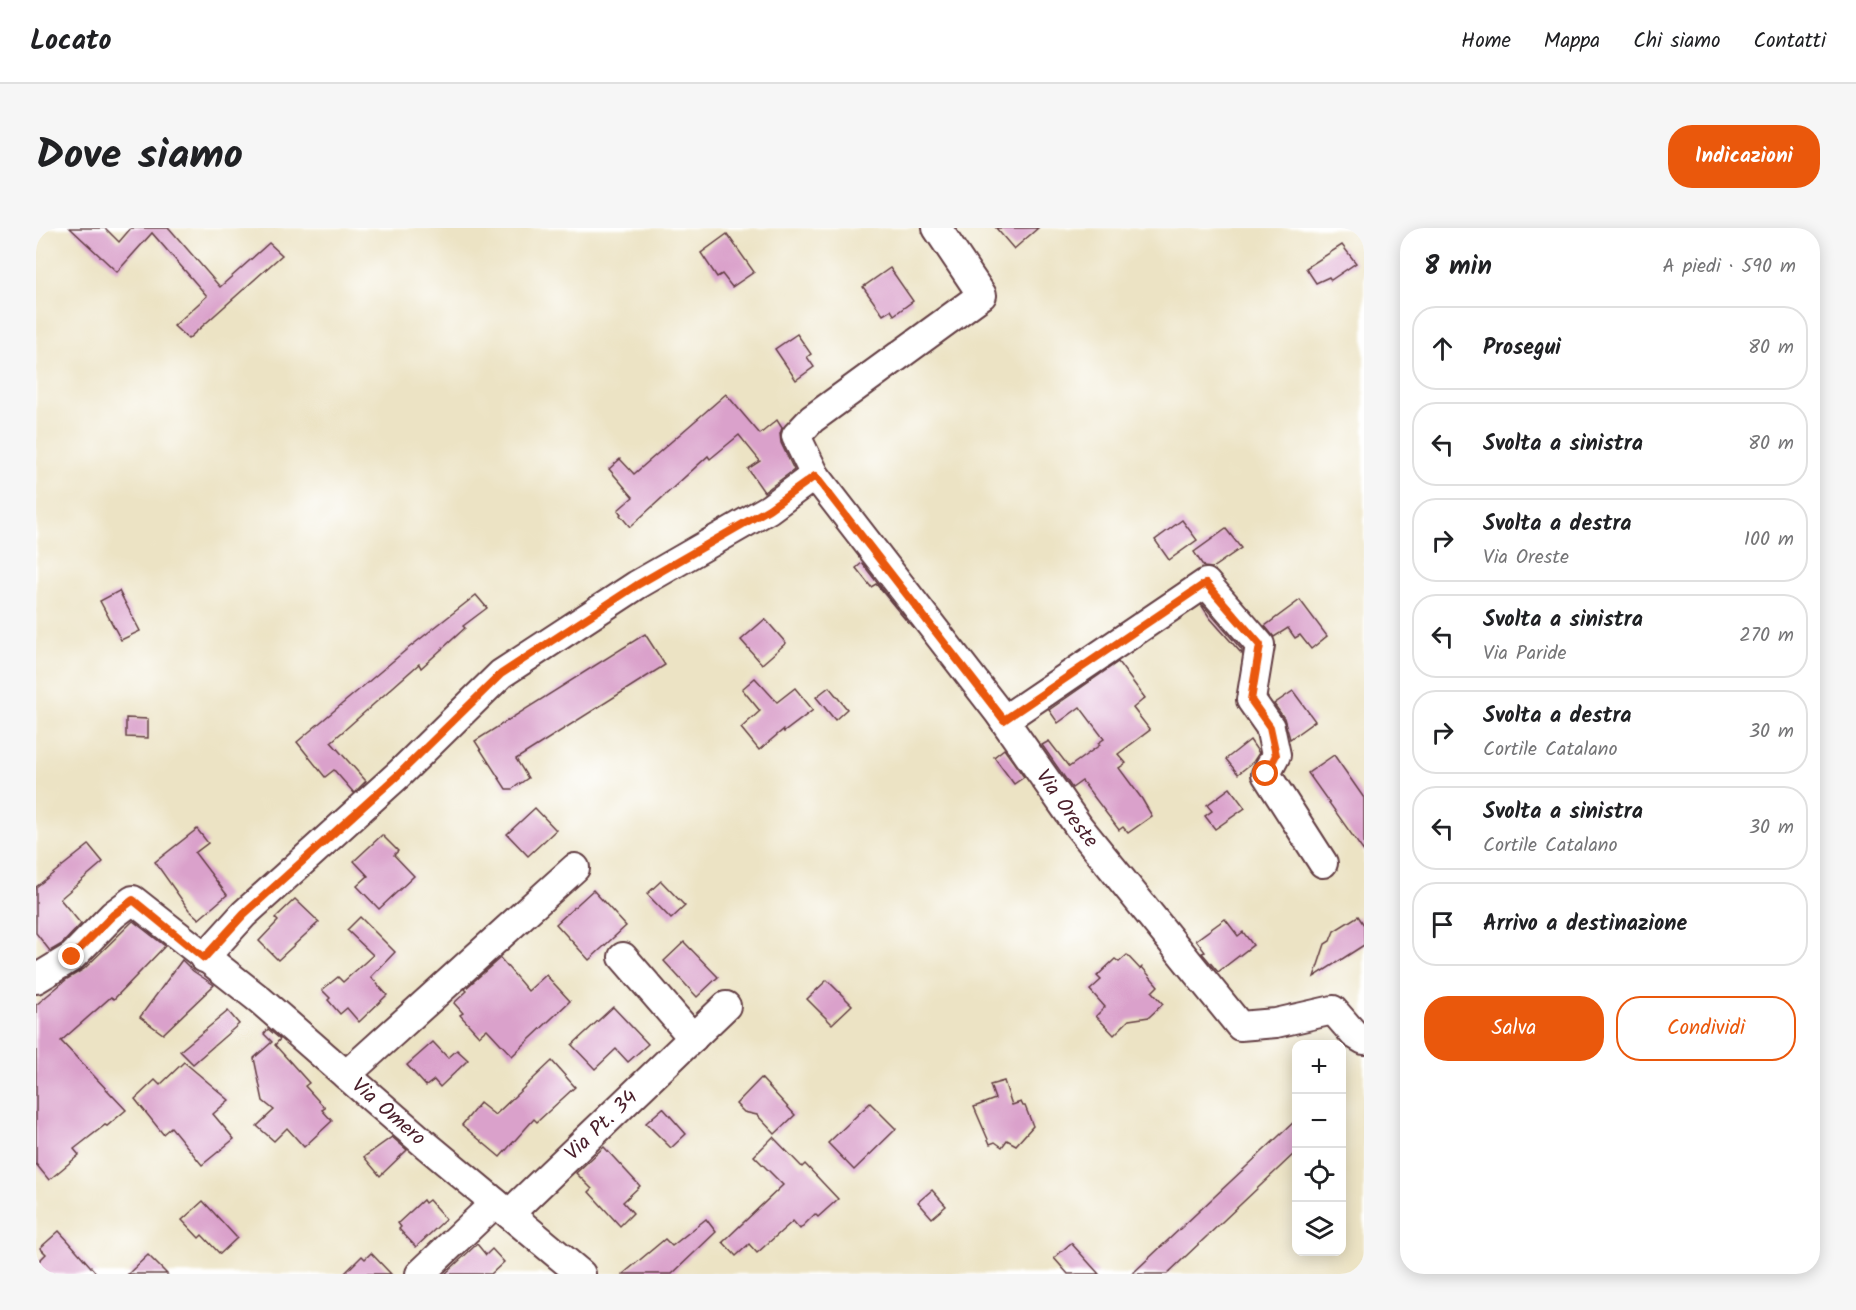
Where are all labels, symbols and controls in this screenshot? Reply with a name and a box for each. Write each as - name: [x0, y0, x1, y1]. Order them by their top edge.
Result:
- text: Locato: [30, 19, 111, 64]
- text: Home: [1461, 25, 1511, 58]
- text: Mappa: [1544, 25, 1600, 58]
- text: Chi siamo: [1633, 25, 1720, 58]
- text: Contatti: [1753, 25, 1826, 58]
- text: Dove siamo: [36, 123, 243, 190]
- button: Indicazioni: [1668, 125, 1820, 188]
- text: 8 min: [1424, 246, 1492, 288]
- text: A piedi · 590 m: [1663, 251, 1796, 283]
- text: Prosegui: [1483, 331, 1561, 366]
- icon: ahead: [1426, 332, 1459, 365]
- text: 80 m: [1748, 332, 1794, 364]
- text: Svolta a sinistra: [1483, 427, 1643, 462]
- icon: left: [1426, 428, 1459, 461]
- text: 80 m: [1748, 428, 1794, 460]
- text: Svolta a destra: [1483, 507, 1632, 542]
- icon: right: [1426, 524, 1459, 557]
- text: 100 m: [1744, 524, 1794, 556]
- text: Via Oreste: [1483, 542, 1569, 574]
- text: Svolta a sinistra: [1483, 603, 1643, 638]
- icon: left: [1426, 620, 1459, 653]
- text: 270 m: [1739, 620, 1794, 652]
- text: Via Paride: [1483, 638, 1566, 670]
- text: Svolta a destra: [1483, 699, 1632, 734]
- icon: right: [1426, 716, 1459, 749]
- text: 30 m: [1749, 716, 1794, 748]
- text: Cortile Catalano: [1483, 734, 1618, 766]
- route start: [1252, 760, 1278, 786]
- street label: Via Oreste: [1027, 763, 1107, 856]
- text: Svolta a sinistra: [1483, 795, 1643, 830]
- icon: left: [1426, 812, 1459, 845]
- text: 30 m: [1749, 812, 1794, 844]
- text: Cortile Catalano: [1483, 830, 1618, 862]
- text: Arrivo a destinazione: [1483, 907, 1687, 942]
- icon: arrive: [1426, 908, 1459, 941]
- route end: [58, 943, 84, 969]
- button: Salva: [1424, 996, 1604, 1061]
- button: Condividi: [1616, 996, 1796, 1061]
- map controls: [1292, 1040, 1346, 1256]
- button: +: [1292, 1040, 1346, 1094]
- street label: Via Omero: [344, 1070, 433, 1154]
- street label: Via Pt. 34: [557, 1082, 646, 1169]
- button: −: [1292, 1094, 1346, 1148]
- button: locate: [1292, 1148, 1346, 1202]
- button: layers: [1292, 1202, 1346, 1256]

